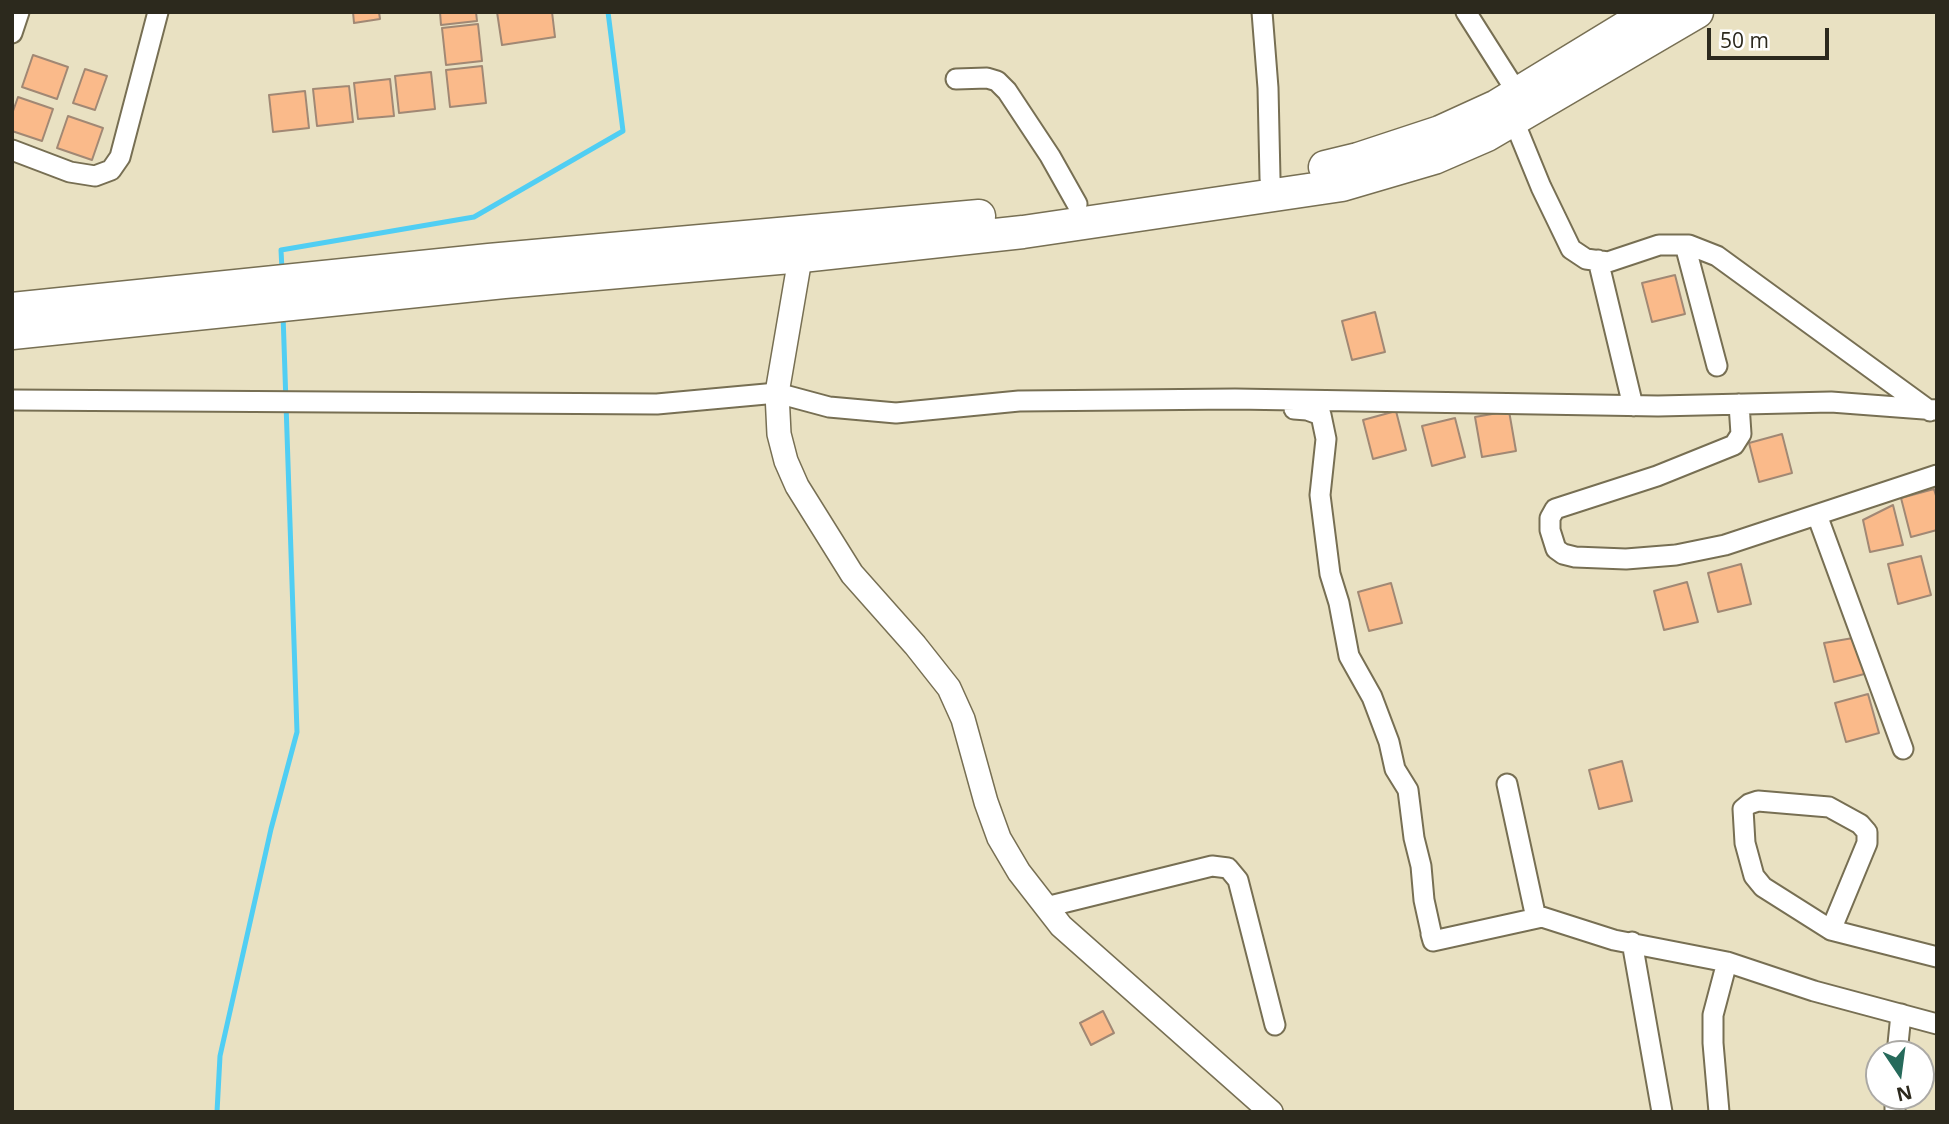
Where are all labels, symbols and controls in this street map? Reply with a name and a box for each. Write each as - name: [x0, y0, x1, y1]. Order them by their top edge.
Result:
- scale bar: [1711, 14, 1834, 58]
- text: 50 m: [1720, 26, 1769, 54]
- north arrow: [1865, 1040, 1935, 1110]
- text: N: [1894, 1079, 1915, 1108]

